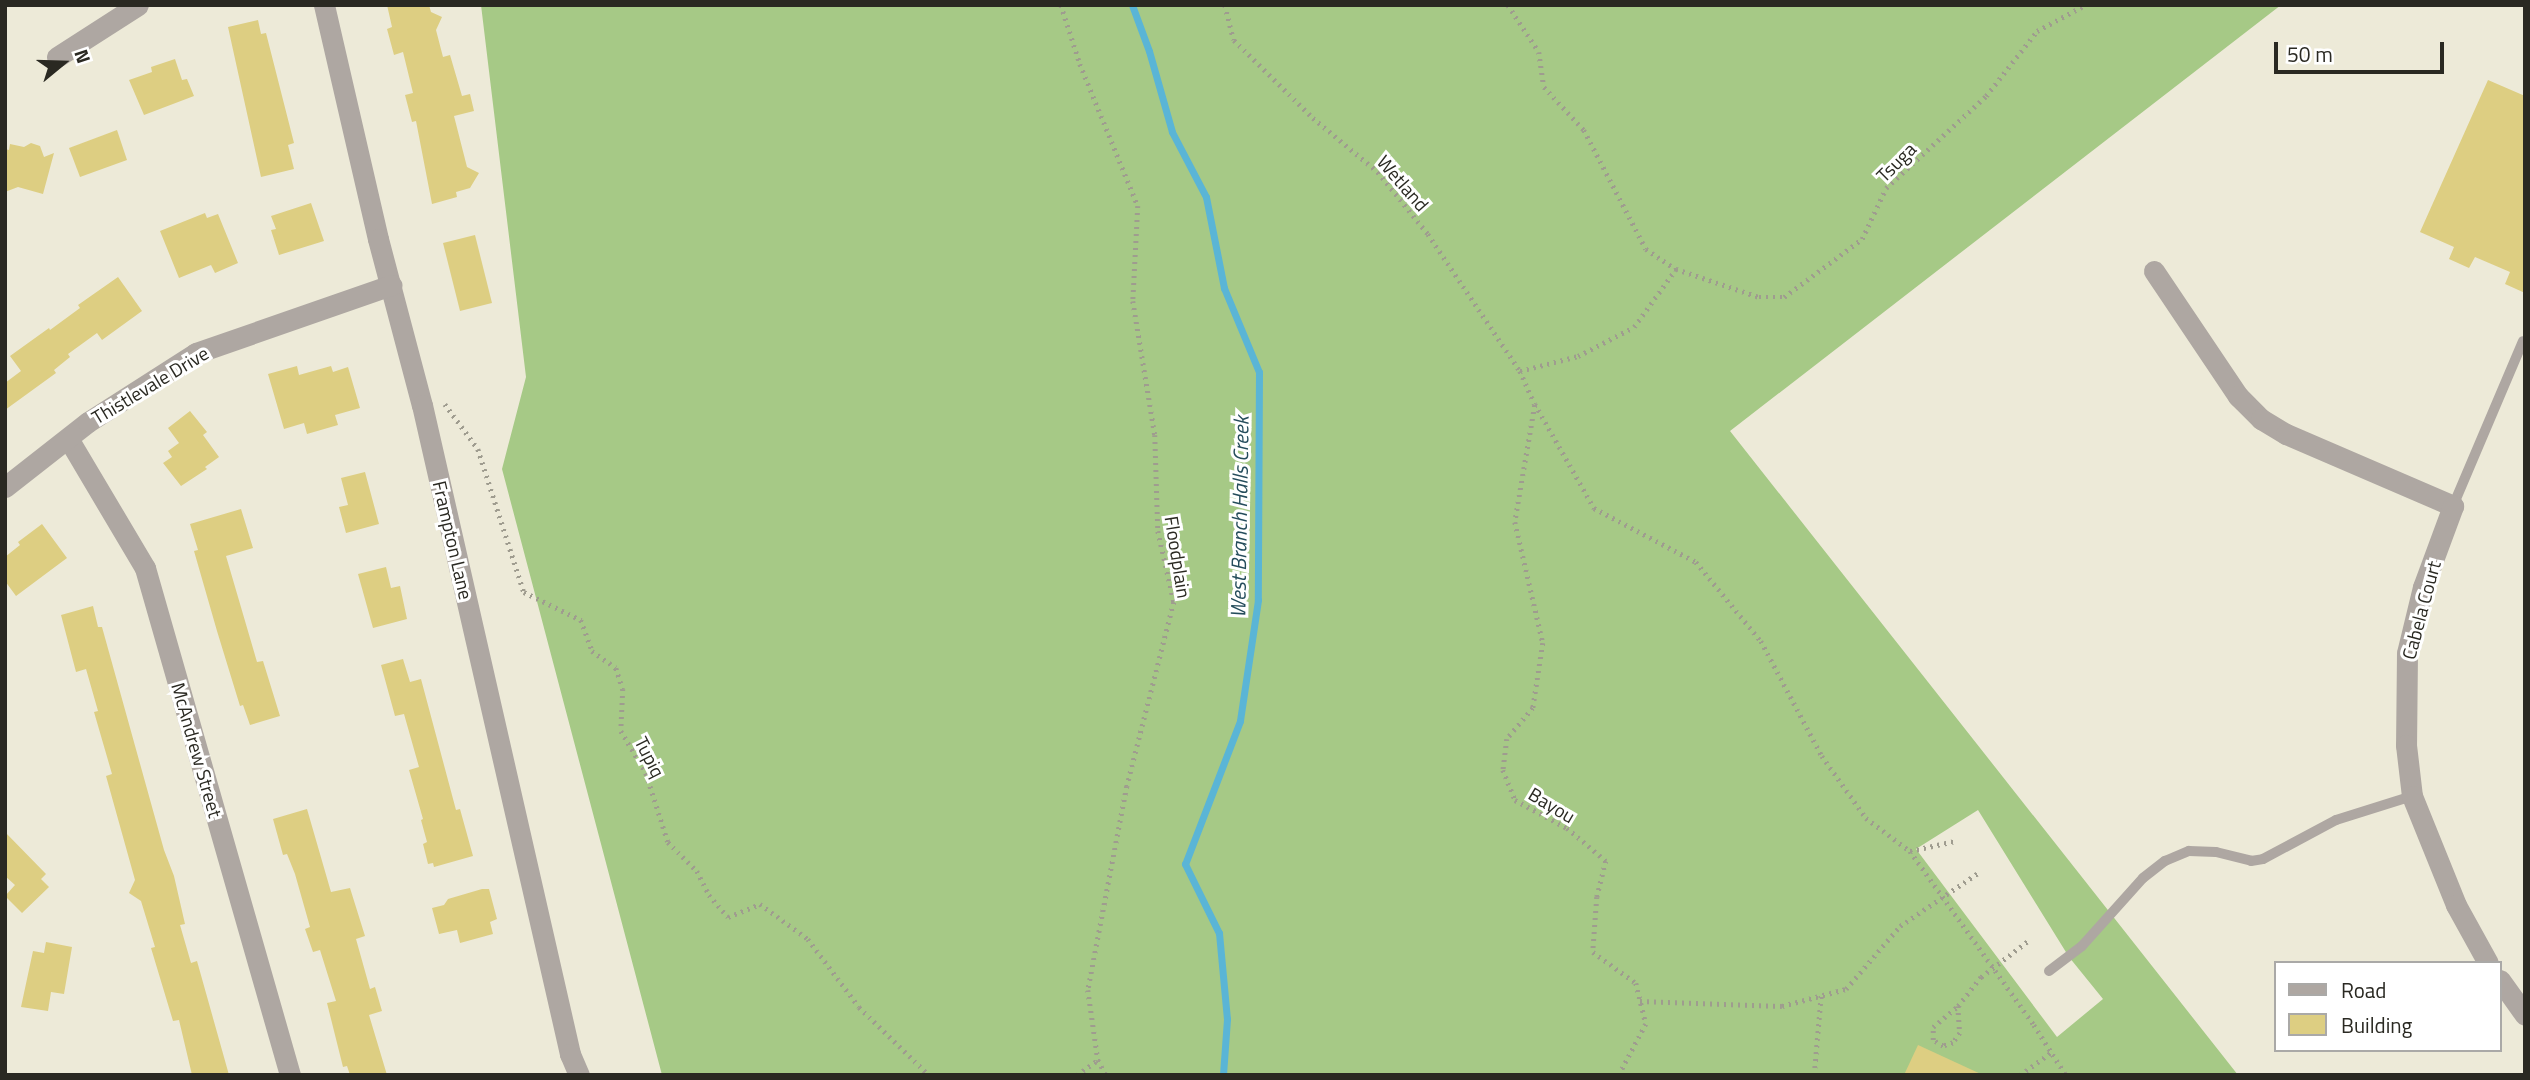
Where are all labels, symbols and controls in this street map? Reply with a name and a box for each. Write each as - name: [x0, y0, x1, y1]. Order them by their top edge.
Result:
- north arrow: [28, 28, 98, 98]
- scale bar: [2278, 28, 2448, 72]
- text: 50 m: [2287, 38, 2333, 70]
- text: N: [67, 45, 99, 67]
- street label: Tsuga: [1871, 137, 1921, 187]
- street label: Wetland: [1372, 150, 1434, 216]
- street label: Thistlevale Drive: [88, 341, 212, 429]
- water label: West Branch Halls Creek: [1225, 416, 1253, 618]
- street label: Frampton Lane: [428, 478, 478, 602]
- street label: Floodplain: [1160, 514, 1196, 600]
- street label: Cabela Court: [2397, 558, 2445, 662]
- street label: McAndrew Street: [167, 680, 227, 820]
- street label: Tupiq: [630, 733, 670, 781]
- street label: Bayou: [1525, 782, 1579, 828]
- legend: [2274, 961, 2502, 1052]
- text: Road: [2341, 974, 2386, 1006]
- text: Building: [2341, 1009, 2412, 1041]

